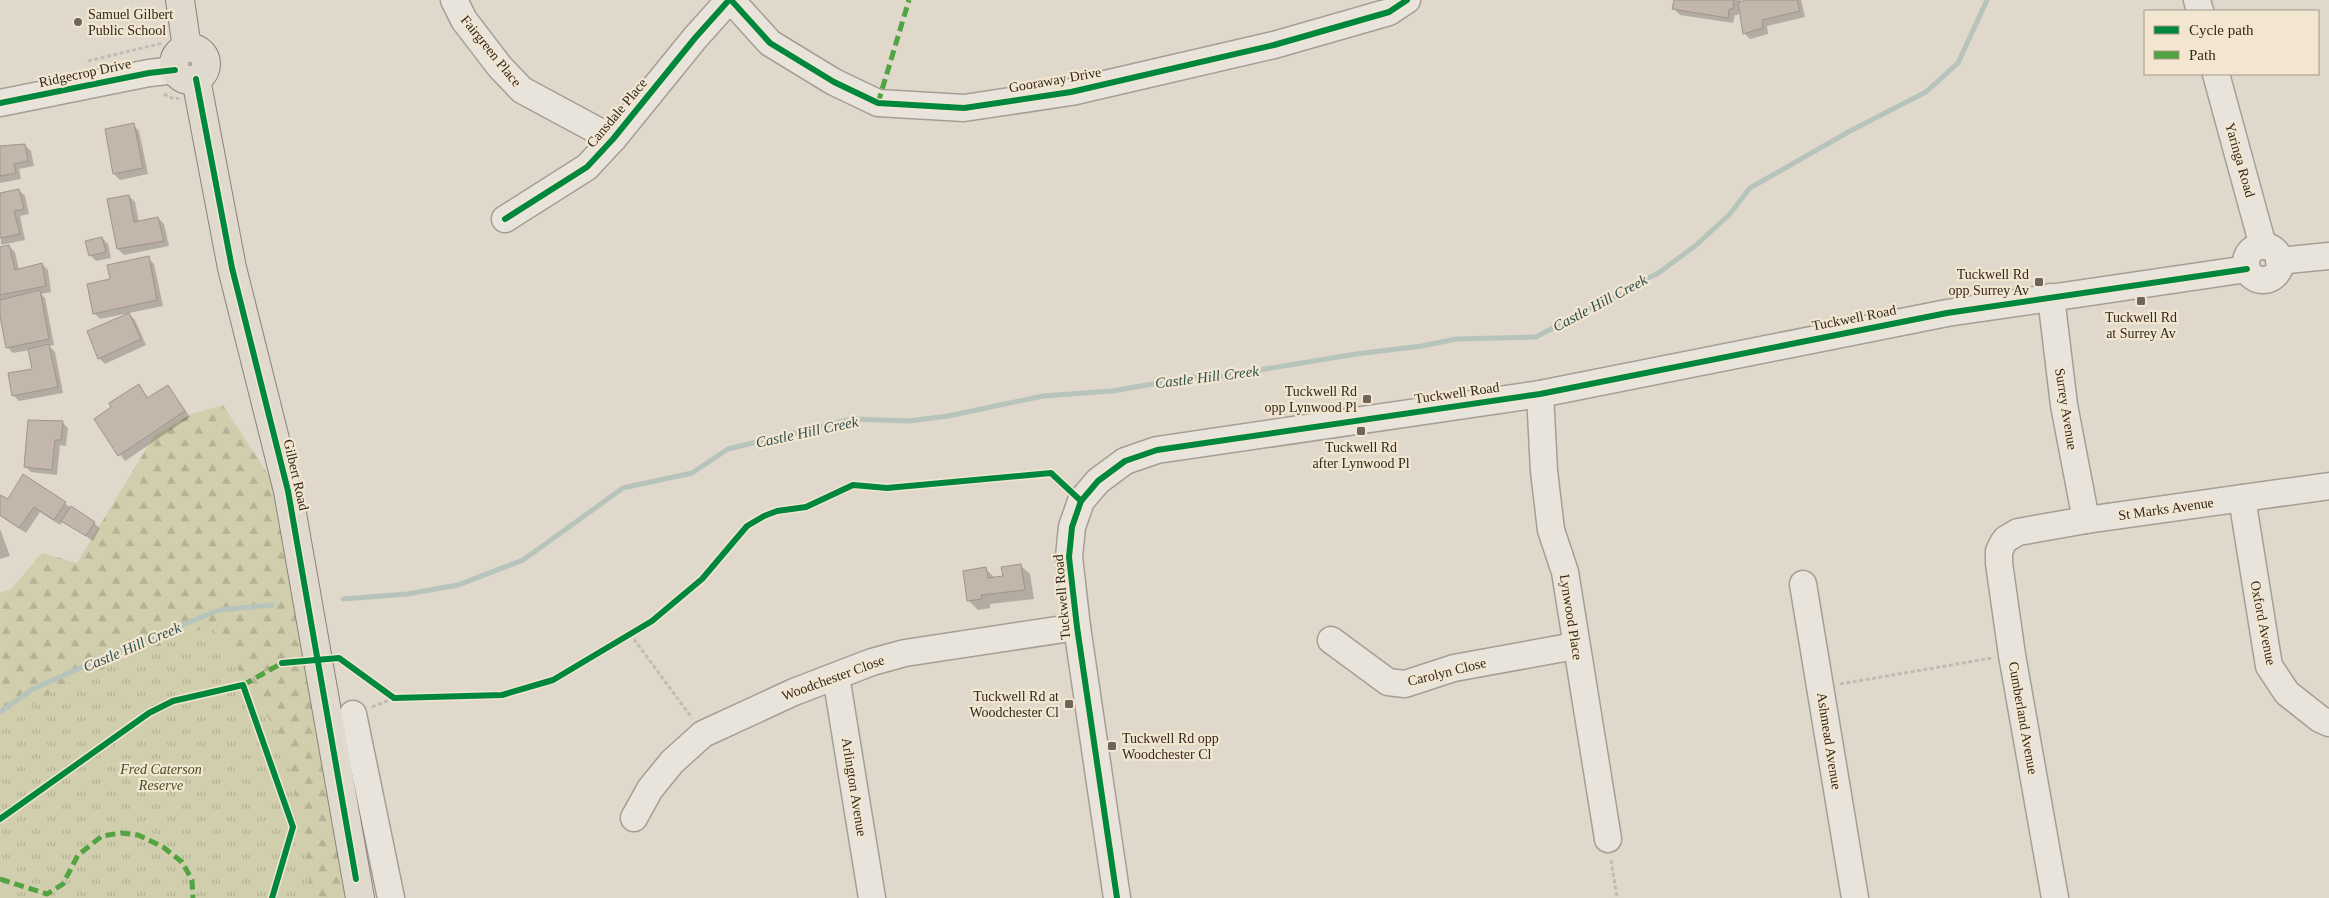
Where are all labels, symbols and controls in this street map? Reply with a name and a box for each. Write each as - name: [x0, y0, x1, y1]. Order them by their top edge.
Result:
- place label: Samuel Gilbert Public School: [88, 7, 173, 38]
- legend: [2144, 10, 2319, 75]
- street label: Fairgreen Place: [458, 12, 524, 90]
- marker: Samuel Gilbert Public School: [72, 16, 84, 28]
- text: Cycle path: [2189, 22, 2254, 38]
- text: Path: [2189, 47, 2216, 63]
- street label: Ridgecrop Drive: [38, 56, 132, 90]
- street label: Gooraway Drive: [1008, 64, 1102, 96]
- street label: Cansdale Place: [584, 76, 650, 150]
- street label: Yaringa Road: [2222, 121, 2258, 199]
- place label: Tuckwell Rd opp Surrey Av: [1948, 267, 2029, 298]
- water label: Castle Hill Creek: [1550, 271, 1650, 335]
- marker: Tuckwell Rd opp Surrey Av: [2033, 276, 2045, 288]
- marker: Tuckwell Rd at Surrey Av: [2135, 295, 2147, 307]
- street label: Tuckwell Road: [1811, 302, 1897, 334]
- place label: Tuckwell Rd at Surrey Av: [2105, 310, 2177, 341]
- water label: Castle Hill Creek: [1154, 363, 1260, 391]
- street label: Surrey Avenue: [2052, 367, 2080, 451]
- street label: Tuckwell Road: [1414, 380, 1500, 406]
- place label: Tuckwell Rd opp Lynwood Pl: [1264, 384, 1357, 415]
- marker: Tuckwell Rd opp Lynwood Pl: [1361, 393, 1373, 405]
- water label: Castle Hill Creek: [754, 413, 860, 451]
- marker: Tuckwell Rd after Lynwood Pl: [1355, 425, 1367, 437]
- street label: Gilbert Road: [281, 438, 311, 512]
- place label: Tuckwell Rd after Lynwood Pl: [1312, 440, 1410, 471]
- street label: St Marks Avenue: [2117, 495, 2215, 523]
- street label: Tuckwell Road: [1051, 554, 1073, 640]
- street label: Lynwood Place: [1557, 573, 1585, 661]
- street label: Oxford Avenue: [2247, 580, 2279, 666]
- water label: Castle Hill Creek: [81, 619, 184, 675]
- street label: Woodchester Close: [780, 652, 886, 704]
- street label: Carolyn Close: [1406, 655, 1488, 689]
- street label: Cumberland Avenue: [2006, 660, 2040, 776]
- place label: Tuckwell Rd at Woodchester Cl: [970, 689, 1059, 720]
- street label: Ashmead Avenue: [1814, 691, 1844, 791]
- marker: Tuckwell Rd at Woodchester Cl: [1063, 698, 1075, 710]
- place label: Tuckwell Rd opp Woodchester Cl: [1122, 731, 1219, 762]
- street label: Arlington Avenue: [839, 737, 869, 837]
- marker: Tuckwell Rd opp Woodchester Cl: [1106, 740, 1118, 752]
- park label: Fred Caterson Reserve: [119, 762, 202, 793]

